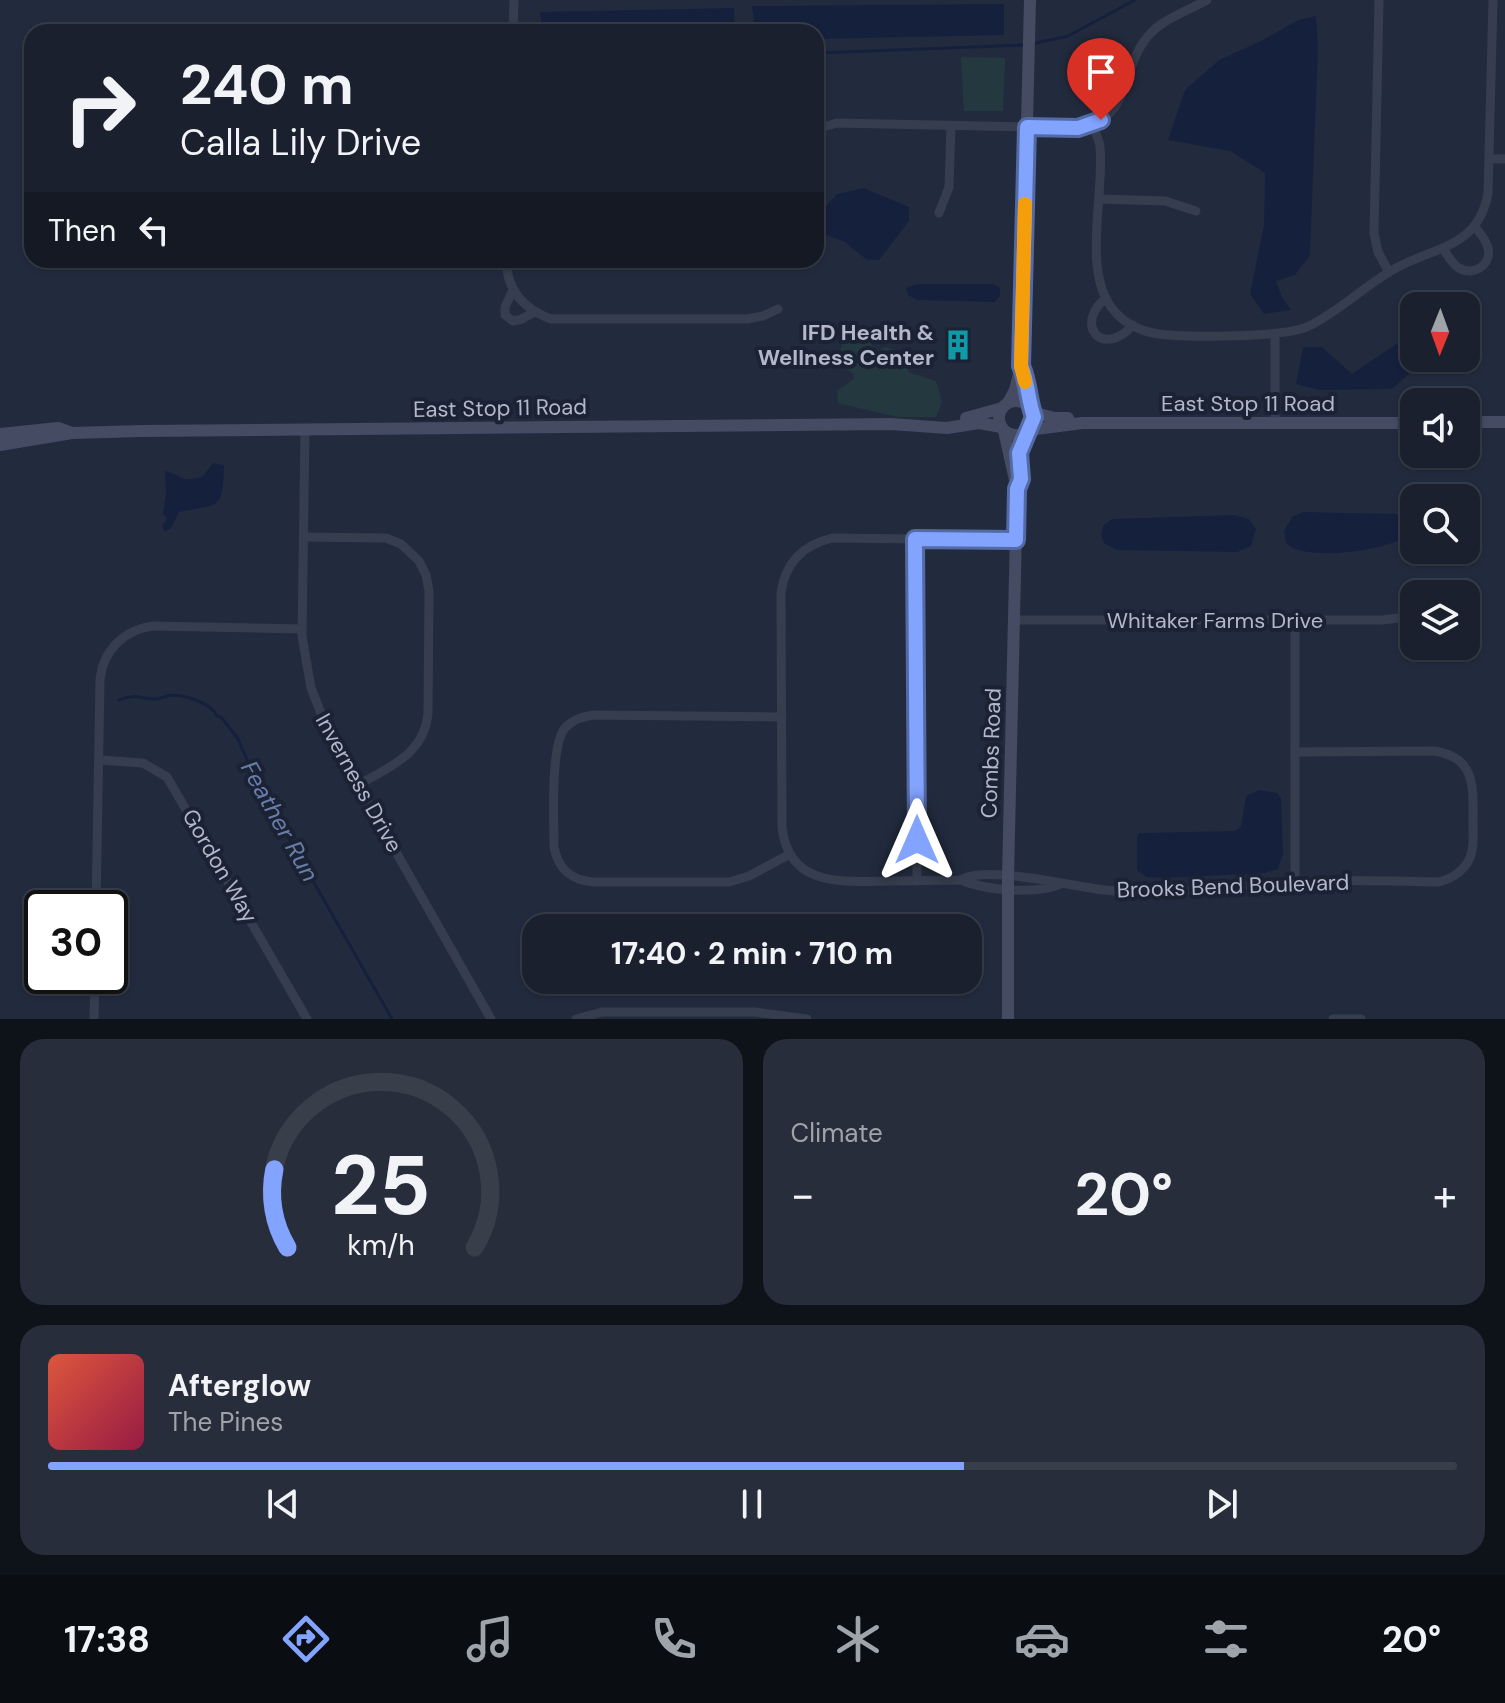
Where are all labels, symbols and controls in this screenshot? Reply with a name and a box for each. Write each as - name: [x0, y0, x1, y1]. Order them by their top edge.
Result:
- pin: [1067, 38, 1135, 120]
- text: 240 m: [180, 48, 354, 121]
- icon: arrive: [1079, 50, 1123, 94]
- icon: right: [48, 56, 152, 160]
- text: Calla Lily Drive: [180, 119, 421, 166]
- icon: left: [132, 208, 176, 252]
- text: Then: [48, 211, 116, 250]
- north arrow: [1400, 292, 1480, 372]
- map controls: [1400, 292, 1480, 660]
- place label: IFD Health & Wellness Center: [758, 318, 934, 372]
- building icon: IFD Health & Wellness Center: [941, 328, 975, 362]
- button: sound: [1400, 388, 1480, 468]
- street label: East Stop 11 Road: [1161, 389, 1335, 418]
- street label: East Stop 11 Road: [413, 392, 587, 424]
- button: search: [1400, 484, 1480, 564]
- button: layers: [1400, 580, 1480, 660]
- street label: Whitaker Farms Drive: [1107, 606, 1323, 635]
- street label: Combs Road: [974, 687, 1008, 819]
- street label: Inverness Drive: [309, 708, 409, 858]
- water label: Feather Run: [234, 755, 326, 887]
- position arrow: [875, 798, 959, 882]
- street label: Gordon Way: [176, 804, 264, 928]
- street label: Brooks Bend Boulevard: [1116, 867, 1350, 905]
- speed limit sign: 30: [24, 890, 128, 994]
- text: 17:40 · 2 min · 710 m: [611, 934, 893, 973]
- text: Climate: [791, 1116, 883, 1150]
- text: 25: [331, 1131, 431, 1240]
- text: 20°: [1075, 1155, 1173, 1234]
- text: −: [791, 1166, 815, 1224]
- text: +: [1433, 1166, 1457, 1224]
- text: km/h: [347, 1227, 415, 1264]
- text: Afterglow: [168, 1366, 311, 1405]
- text: The Pines: [168, 1405, 283, 1439]
- icon: previous: [261, 1482, 305, 1526]
- icon: pause: [730, 1482, 774, 1526]
- icon: next: [1200, 1482, 1244, 1526]
- icon: directions: [278, 1611, 334, 1667]
- icon: music: [462, 1611, 518, 1667]
- icon: phone: [646, 1611, 702, 1667]
- icon: climate: [830, 1611, 886, 1667]
- icon: car: [1014, 1611, 1070, 1667]
- icon: filters: [1198, 1611, 1254, 1667]
- text: 17:38: [64, 1616, 150, 1663]
- text: 20°: [1382, 1616, 1441, 1663]

